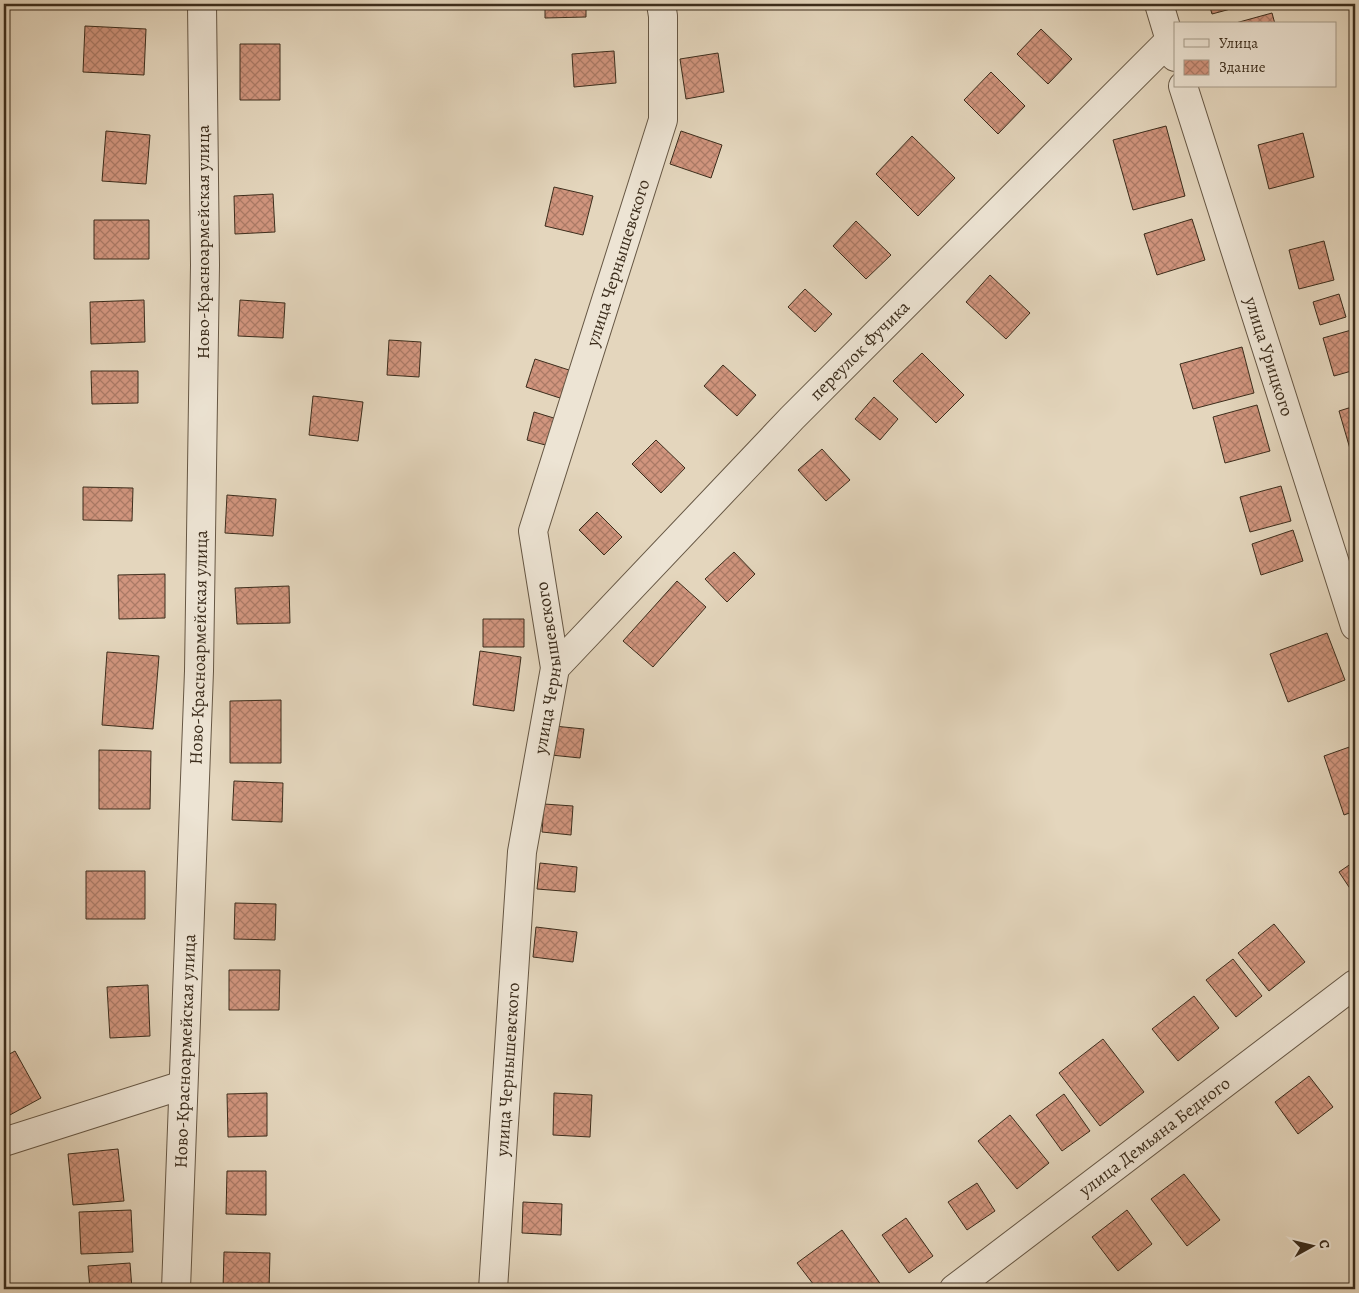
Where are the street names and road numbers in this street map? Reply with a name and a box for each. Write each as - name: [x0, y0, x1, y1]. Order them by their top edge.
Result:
- street label: Ново-Красноармейская улица: [191, 124, 215, 359]
- street label: улица Чернышевского: [580, 176, 656, 350]
- street label: улица Урицкого: [1239, 293, 1299, 419]
- street label: переулок Фучика: [804, 295, 915, 406]
- street label: Ново-Красноармейская улица: [184, 529, 213, 765]
- street label: улица Чернышевского: [528, 580, 567, 757]
- street label: Ново-Красноармейская улица: [168, 933, 201, 1169]
- street label: улица Чернышевского: [490, 982, 525, 1158]
- street label: улица Демьяна Бедного: [1073, 1071, 1235, 1202]

